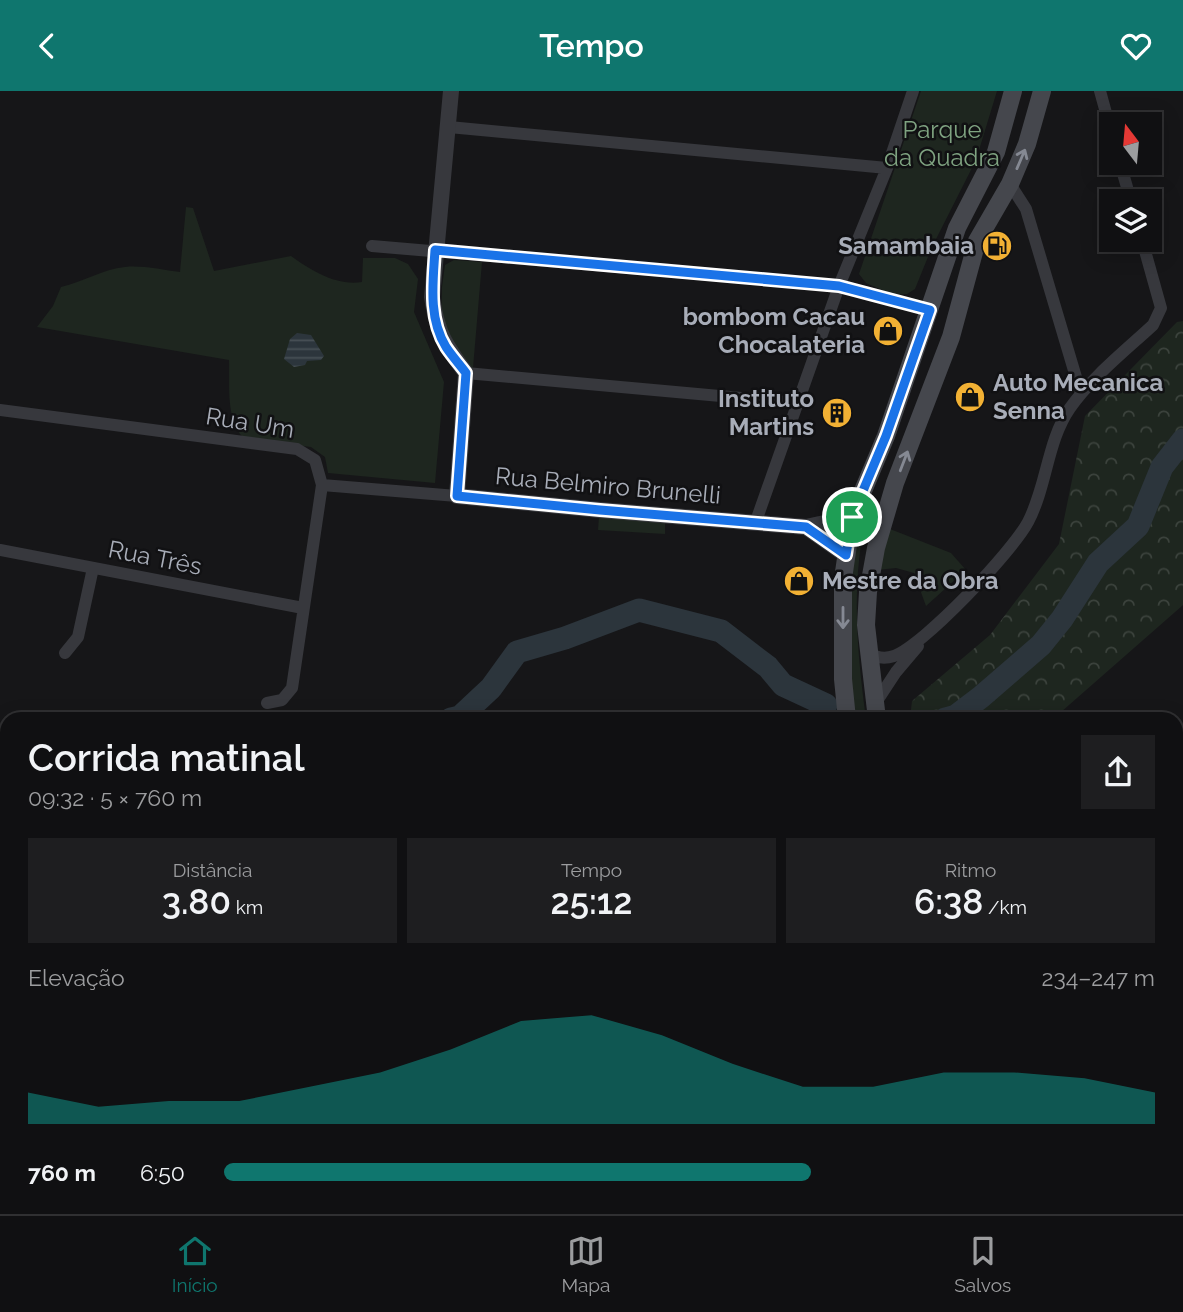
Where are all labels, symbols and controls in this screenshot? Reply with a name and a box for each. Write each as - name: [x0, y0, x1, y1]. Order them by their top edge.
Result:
- icon: back: [28, 27, 66, 65]
- text: Tempo: [539, 27, 644, 64]
- icon: heart: [1117, 27, 1155, 65]
- north arrow: [1099, 112, 1162, 175]
- map controls: [1099, 112, 1162, 252]
- park label: Parque da Quadra: [884, 115, 1000, 172]
- one-way arrow: [1015, 148, 1028, 170]
- button: layers: [1099, 189, 1162, 252]
- fuel station icon: Samambaia: [980, 229, 1014, 263]
- place label: Samambaia: [838, 231, 974, 260]
- place label: bombom Cacau Chocalateria: [683, 302, 865, 359]
- shop icon: bombom Cacau Chocalateria: [871, 314, 905, 348]
- place label: Auto Mecanica Senna: [993, 368, 1163, 425]
- shop icon: Auto Mecanica Senna: [953, 380, 987, 414]
- place label: Instituto Martins: [718, 384, 814, 441]
- building icon: Instituto Martins: [820, 396, 854, 430]
- street label: Rua Um: [204, 401, 296, 444]
- one-way arrow: [899, 451, 912, 472]
- street label: Rua Belmiro Brunelli: [494, 461, 722, 510]
- pin: [822, 487, 882, 547]
- icon: arrive: [833, 498, 871, 536]
- street label: Rua Três: [106, 534, 204, 581]
- shop icon: Mestre da Obra: [782, 564, 816, 598]
- place label: Mestre da Obra: [822, 566, 999, 595]
- one-way arrow: [836, 606, 850, 629]
- text: Corrida matinal: [28, 735, 305, 780]
- button: share: [1081, 735, 1155, 809]
- text: 09:32 · 5 × 760 m: [28, 784, 202, 811]
- text: Distância: [173, 859, 252, 881]
- text: Tempo: [561, 859, 622, 881]
- text: Ritmo: [945, 859, 996, 881]
- text: 3.80: [162, 881, 231, 922]
- text: 25:12: [550, 881, 633, 922]
- text: 6:38: [914, 881, 983, 922]
- text: km: [231, 896, 263, 918]
- text: /km: [983, 896, 1027, 918]
- text: Elevação: [28, 964, 125, 991]
- text: 234–247 m: [1041, 964, 1155, 991]
- text: 760 m: [28, 1159, 96, 1186]
- text: 6:50: [140, 1159, 185, 1186]
- tab: Início: [172, 1232, 218, 1296]
- tab: Mapa: [561, 1232, 610, 1296]
- tab: Salvos: [954, 1232, 1011, 1296]

